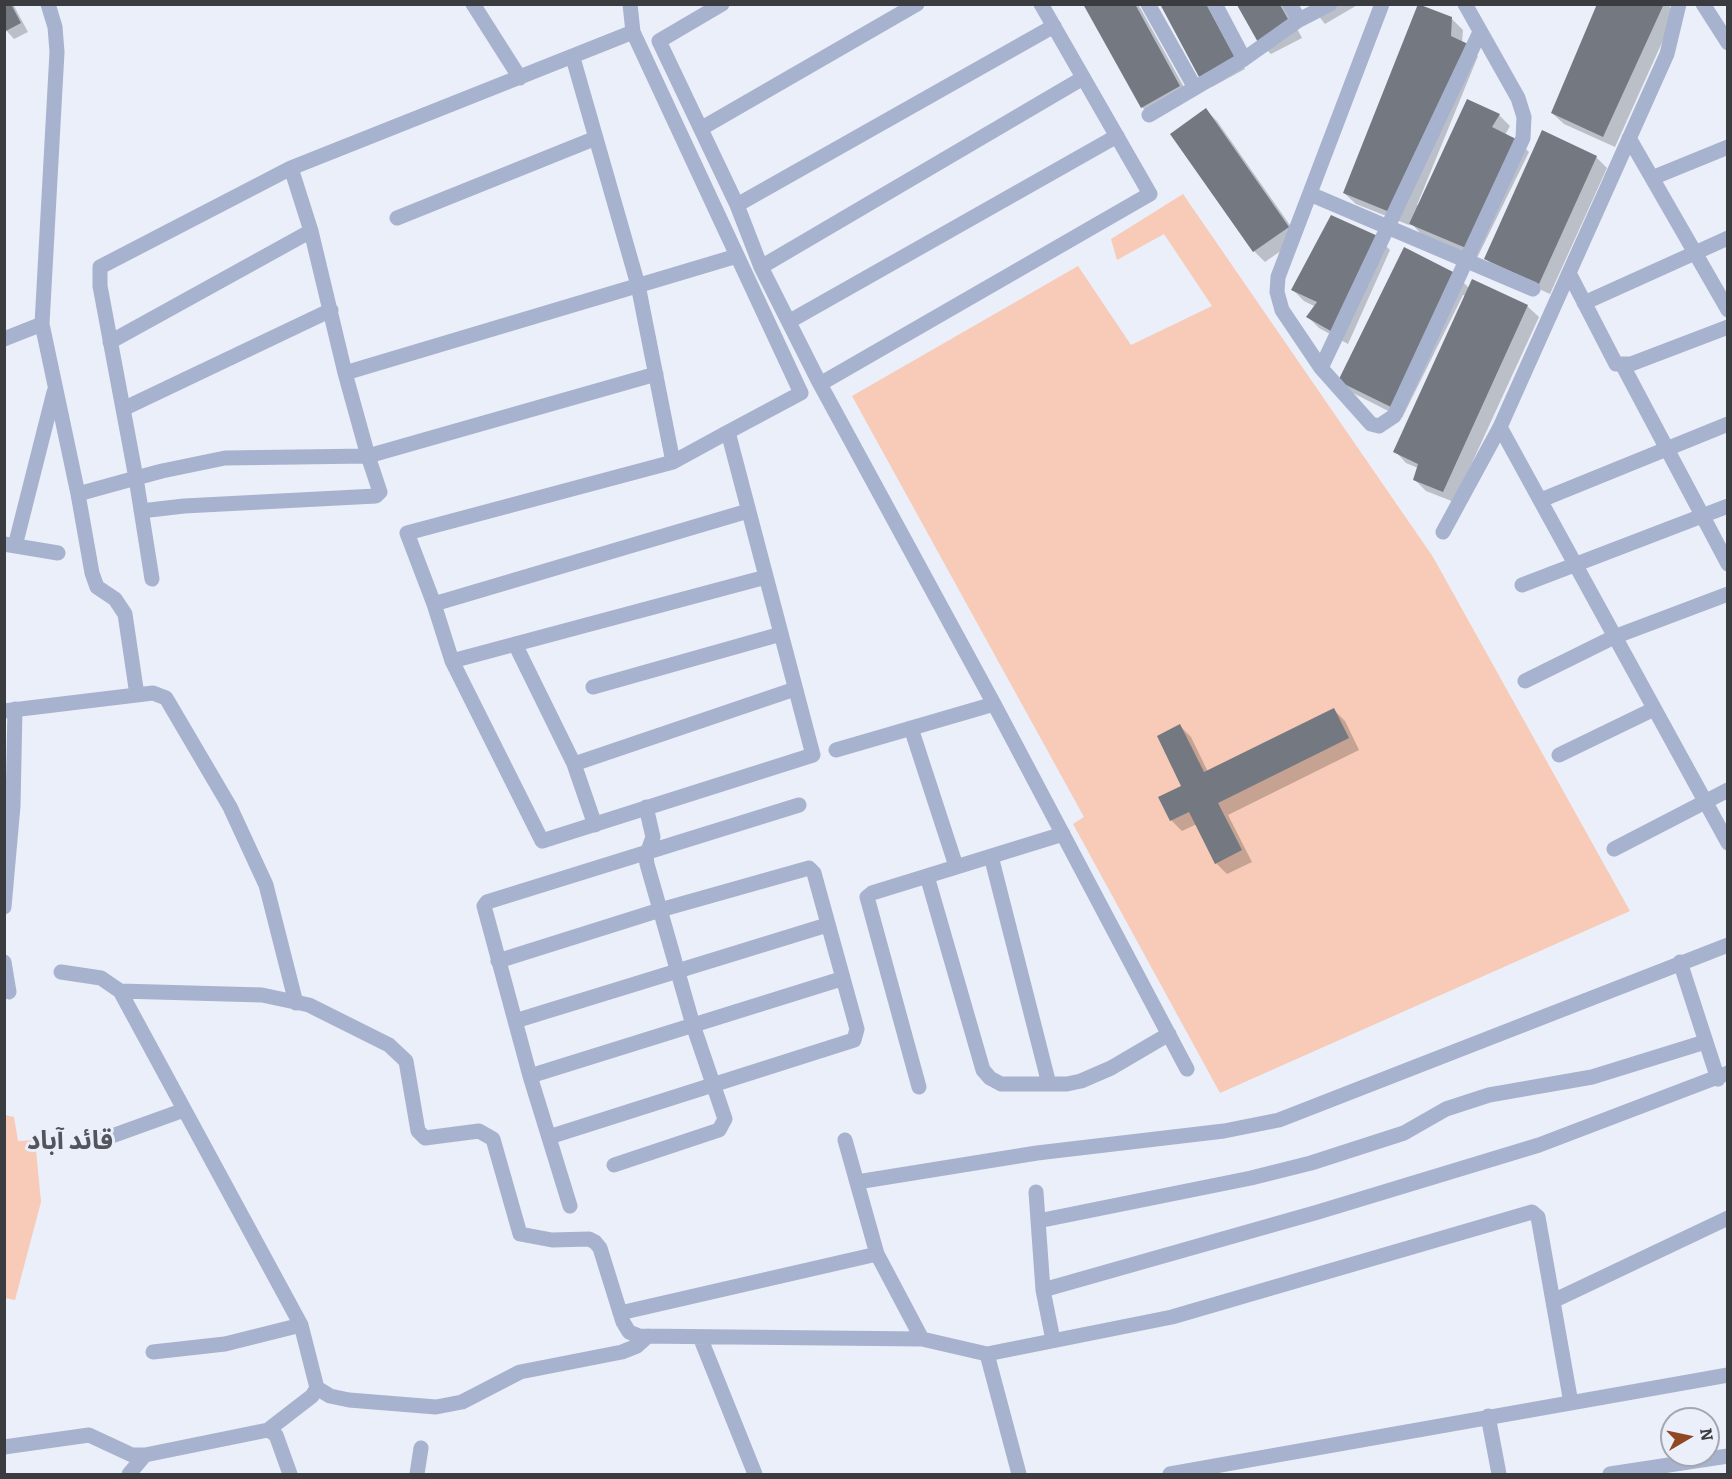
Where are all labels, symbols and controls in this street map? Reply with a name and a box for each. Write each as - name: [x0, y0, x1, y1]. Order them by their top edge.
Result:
- district label: قائد آباد: [27, 1126, 113, 1158]
- north arrow: [1660, 1407, 1720, 1467]
- text: N: [1696, 1427, 1717, 1442]

